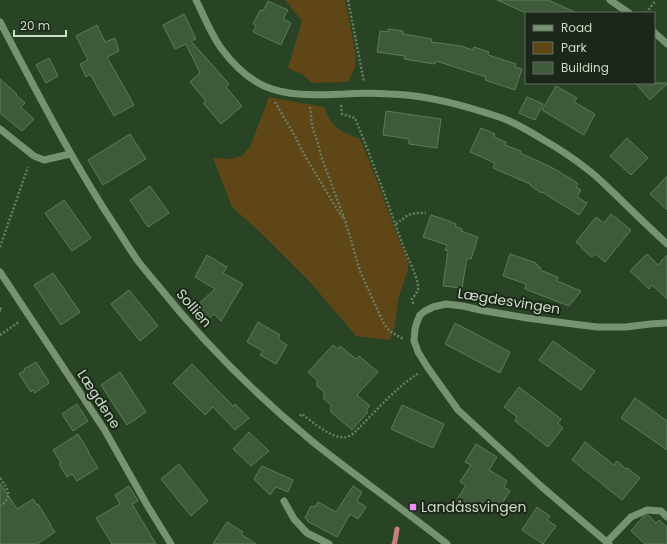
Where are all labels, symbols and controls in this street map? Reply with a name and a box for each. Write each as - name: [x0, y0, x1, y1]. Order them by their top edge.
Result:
- scale bar: [14, 12, 66, 38]
- legend: [525, 12, 655, 84]
- text: 20 m: [20, 17, 50, 34]
- text: Road: [561, 19, 592, 36]
- text: Park: [561, 39, 588, 56]
- text: Building: [561, 59, 609, 76]
- street label: Lægdesvingen: [456, 283, 562, 319]
- street label: Sollien: [172, 284, 216, 332]
- street label: Lægdene: [72, 366, 126, 433]
- place label: Landåssvingen: [421, 497, 526, 517]
- marker: Landåssvingen: [408, 502, 418, 512]

